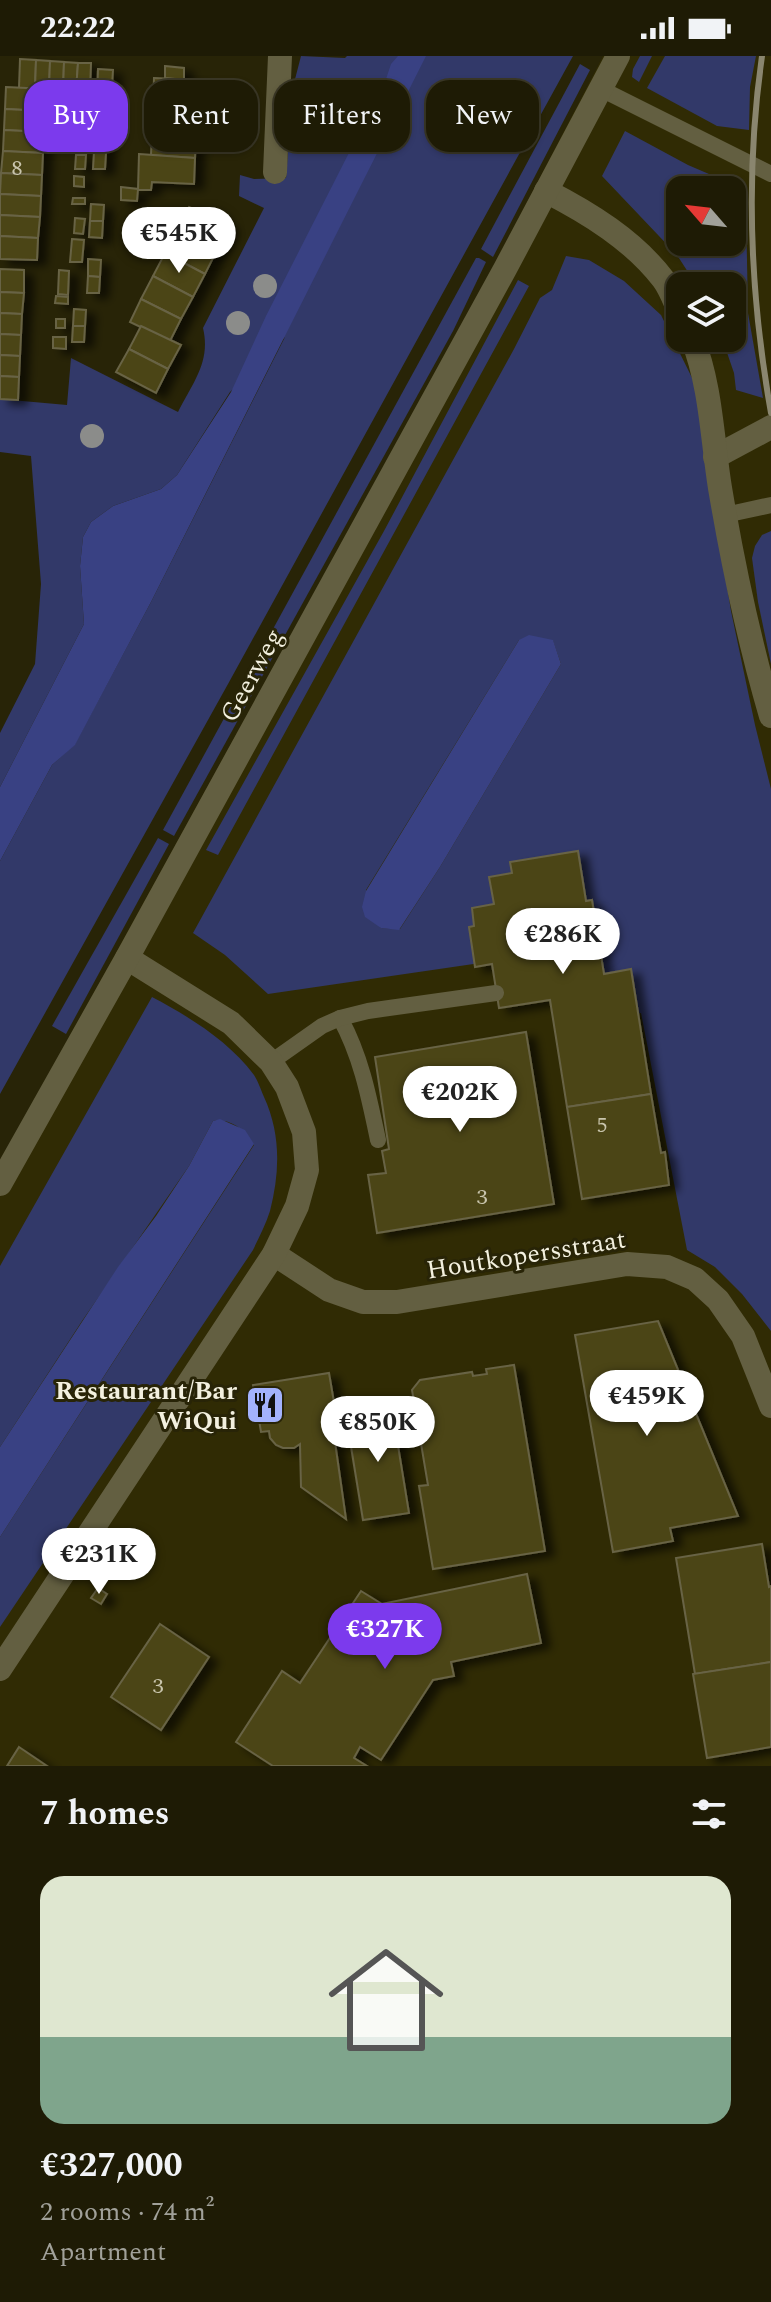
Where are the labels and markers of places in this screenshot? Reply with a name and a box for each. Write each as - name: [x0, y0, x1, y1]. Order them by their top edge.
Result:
- pin: €545K: [123, 207, 235, 275]
- pin: €286K: [507, 908, 619, 976]
- pin: €202K: [404, 1066, 516, 1134]
- pin: €459K: [591, 1370, 703, 1438]
- place label: Restaurant/Bar WiQui: [55, 1371, 238, 1441]
- restaurant icon: Restaurant/Bar WiQui: [244, 1384, 286, 1426]
- pin: €850K: [322, 1396, 434, 1464]
- pin: €231K: [43, 1528, 155, 1596]
- pin: €327K: [329, 1603, 441, 1671]

